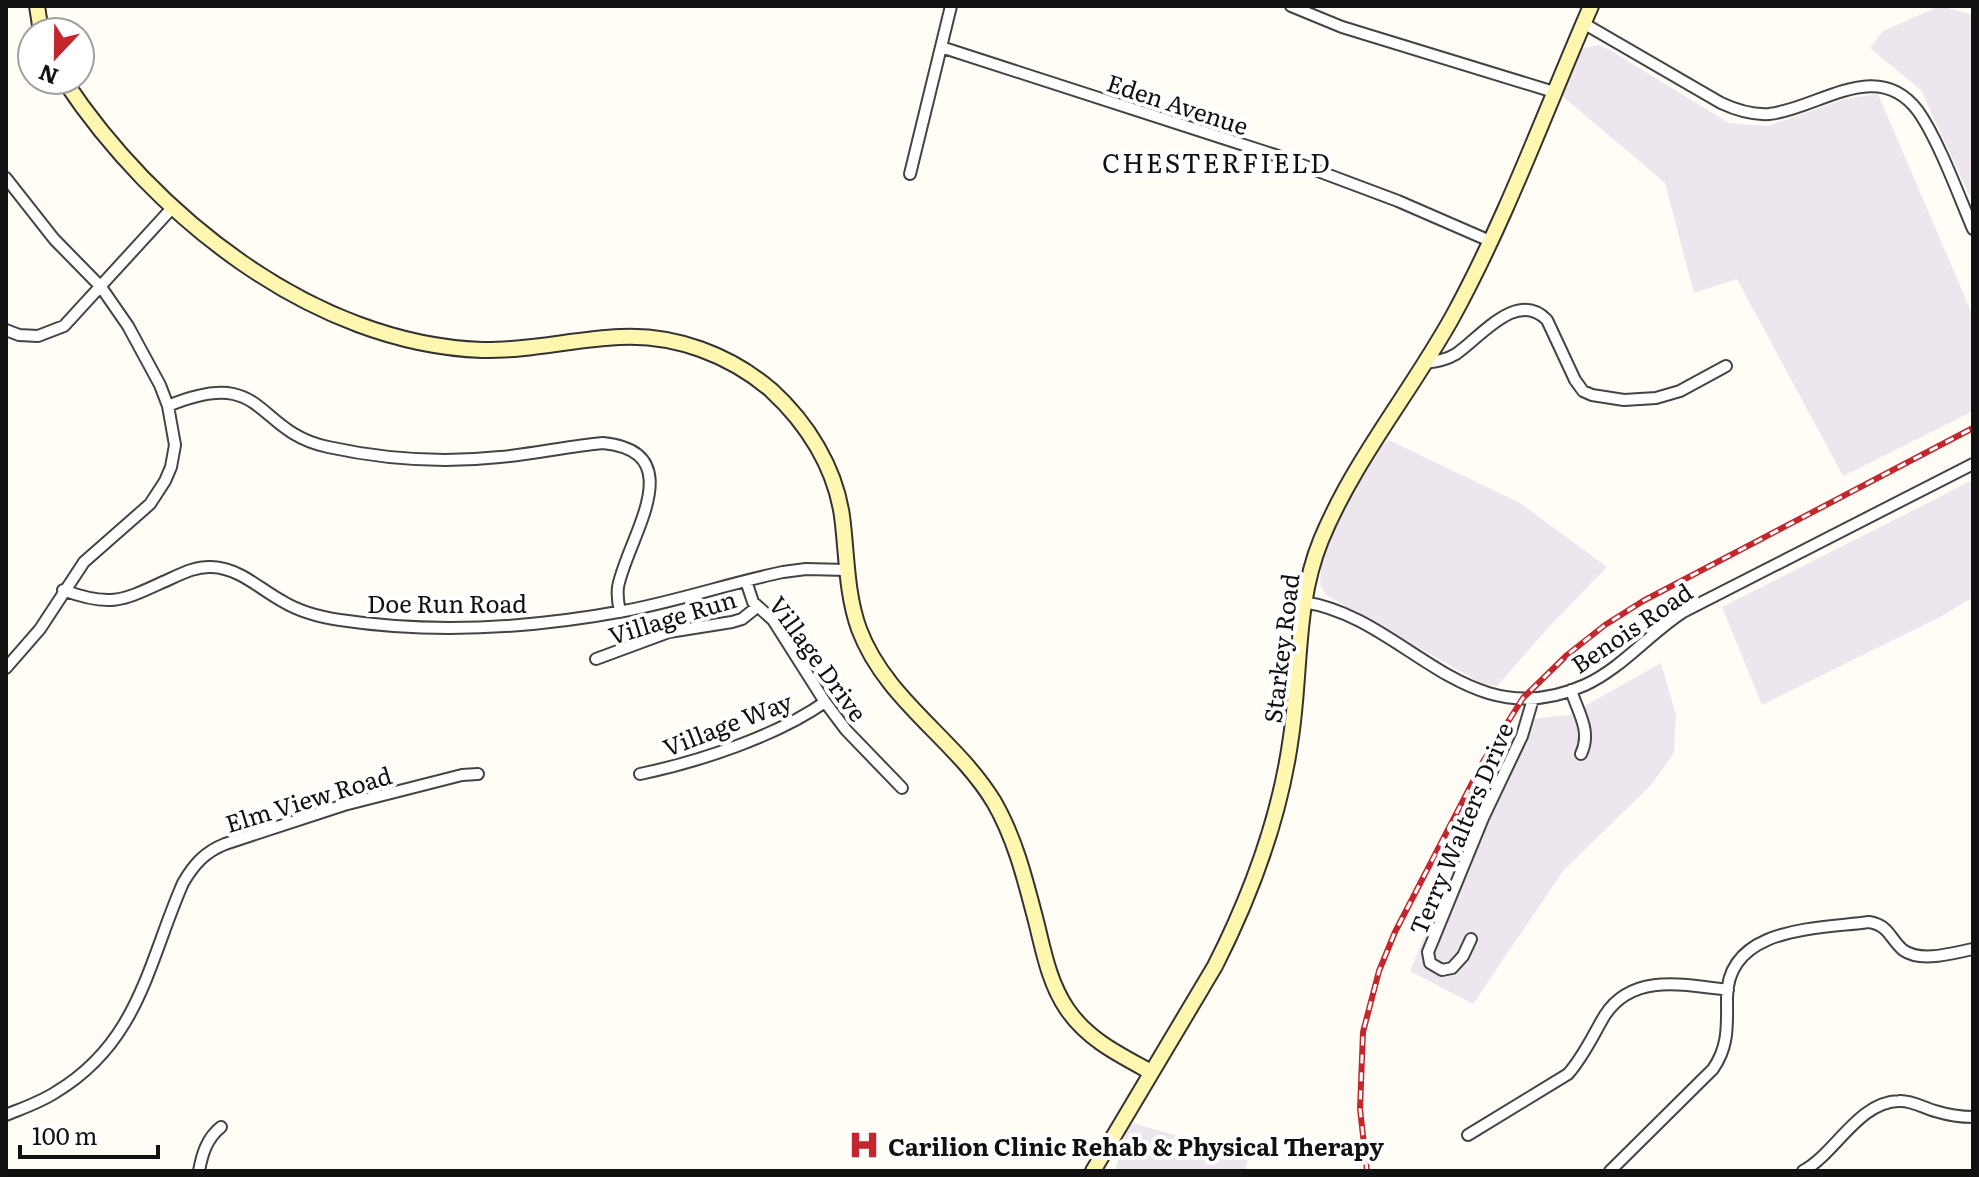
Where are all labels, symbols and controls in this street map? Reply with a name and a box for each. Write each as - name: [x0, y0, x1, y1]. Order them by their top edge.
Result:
- north arrow: [16, 16, 96, 96]
- text: N: [33, 57, 63, 95]
- street label: Eden Avenue: [1103, 64, 1253, 142]
- district label: CHESTERFIELD: [1102, 142, 1332, 181]
- street label: Starkey Road: [1253, 571, 1307, 725]
- street label: Benois Road: [1563, 573, 1699, 681]
- street label: Village Run: [604, 580, 740, 652]
- street label: Doe Run Road: [367, 585, 527, 620]
- street label: Village Drive: [761, 588, 877, 728]
- street label: Village Way: [657, 682, 797, 764]
- street label: Terry Walters Drive: [1399, 716, 1521, 940]
- street label: Elm View Road: [220, 756, 396, 840]
- scale bar: [20, 1109, 158, 1159]
- text: 100 m: [32, 1117, 98, 1152]
- hospital icon: Carilion Clinic Rehab & Physical Therapy: [847, 1128, 881, 1162]
- place label: Carilion Clinic Rehab & Physical Therapy: [888, 1128, 1384, 1163]

